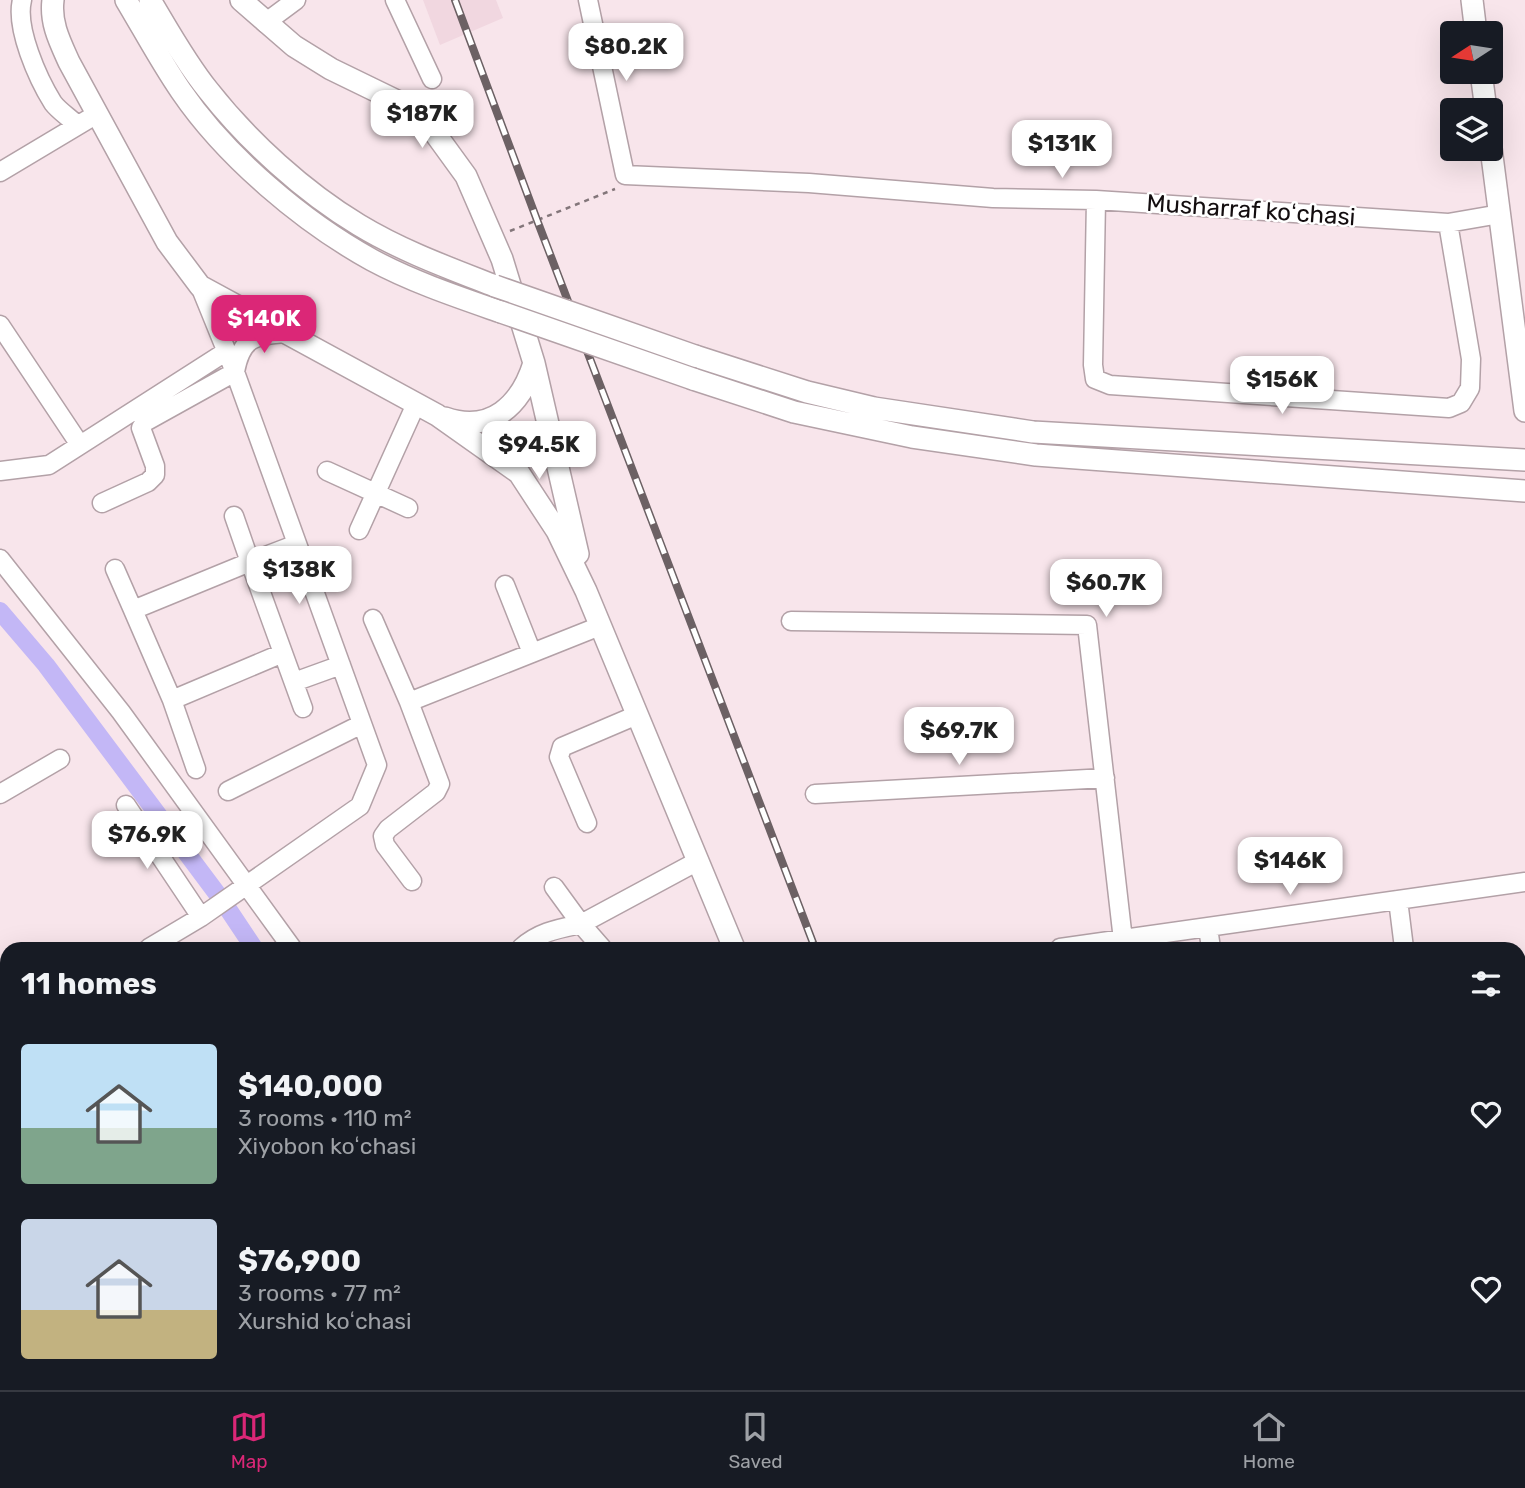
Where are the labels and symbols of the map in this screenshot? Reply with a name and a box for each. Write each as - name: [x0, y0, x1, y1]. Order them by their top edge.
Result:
- north arrow: [1440, 21, 1503, 84]
- pin: $80.2K: [569, 24, 683, 83]
- pin: $187K: [373, 90, 471, 150]
- pin: $131K: [1013, 120, 1111, 180]
- street label: Musharraf koʻchasi: [1146, 189, 1356, 231]
- pin: $140K: [215, 296, 313, 355]
- pin: $156K: [1233, 356, 1331, 416]
- pin: $94.5K: [482, 421, 596, 481]
- pin: $138K: [250, 546, 348, 606]
- pin: $60.7K: [1049, 560, 1163, 619]
- pin: $69.7K: [902, 708, 1016, 767]
- pin: $76.9K: [90, 812, 204, 871]
- pin: $146K: [1241, 838, 1339, 897]

